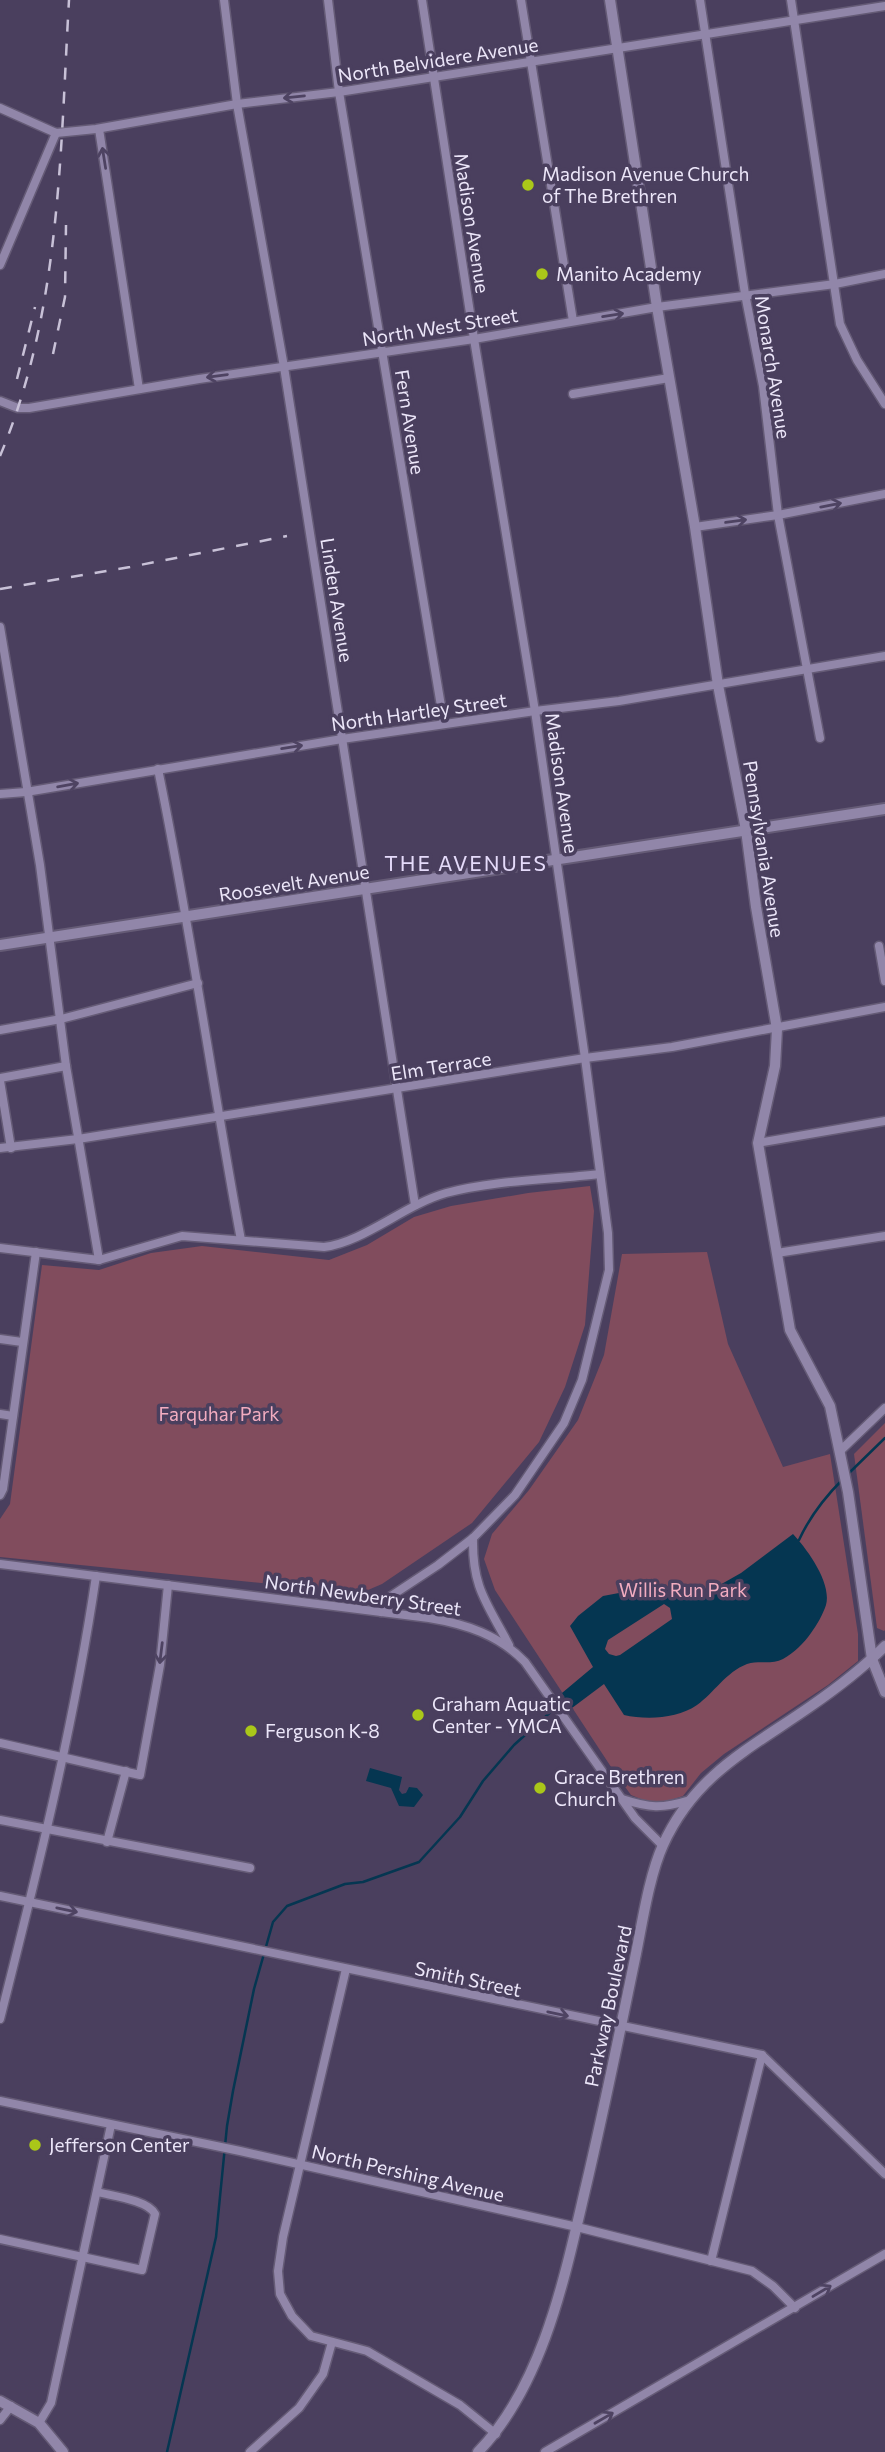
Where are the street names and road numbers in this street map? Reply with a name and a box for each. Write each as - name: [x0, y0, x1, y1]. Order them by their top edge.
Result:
- street label: North Belvidere Avenue: [336, 32, 540, 87]
- street label: Madison Avenue: [450, 151, 495, 295]
- street label: Monarch Avenue: [751, 294, 796, 440]
- street label: North West Street: [360, 303, 520, 350]
- street label: Fern Avenue: [391, 368, 430, 476]
- street label: Linden Avenue: [316, 536, 359, 664]
- street label: North Hartley Street: [330, 688, 508, 735]
- street label: Madison Avenue: [541, 711, 584, 855]
- street label: Pennsylvania Avenue: [739, 759, 790, 939]
- street label: Roosevelt Avenue: [217, 859, 371, 906]
- street label: Elm Terrace: [389, 1046, 493, 1085]
- street label: North Newberry Street: [263, 1569, 463, 1620]
- street label: Parkway Boulevard: [579, 1923, 636, 2089]
- street label: Smith Street: [413, 1956, 524, 2001]
- street label: North Pershing Avenue: [310, 2139, 507, 2206]

